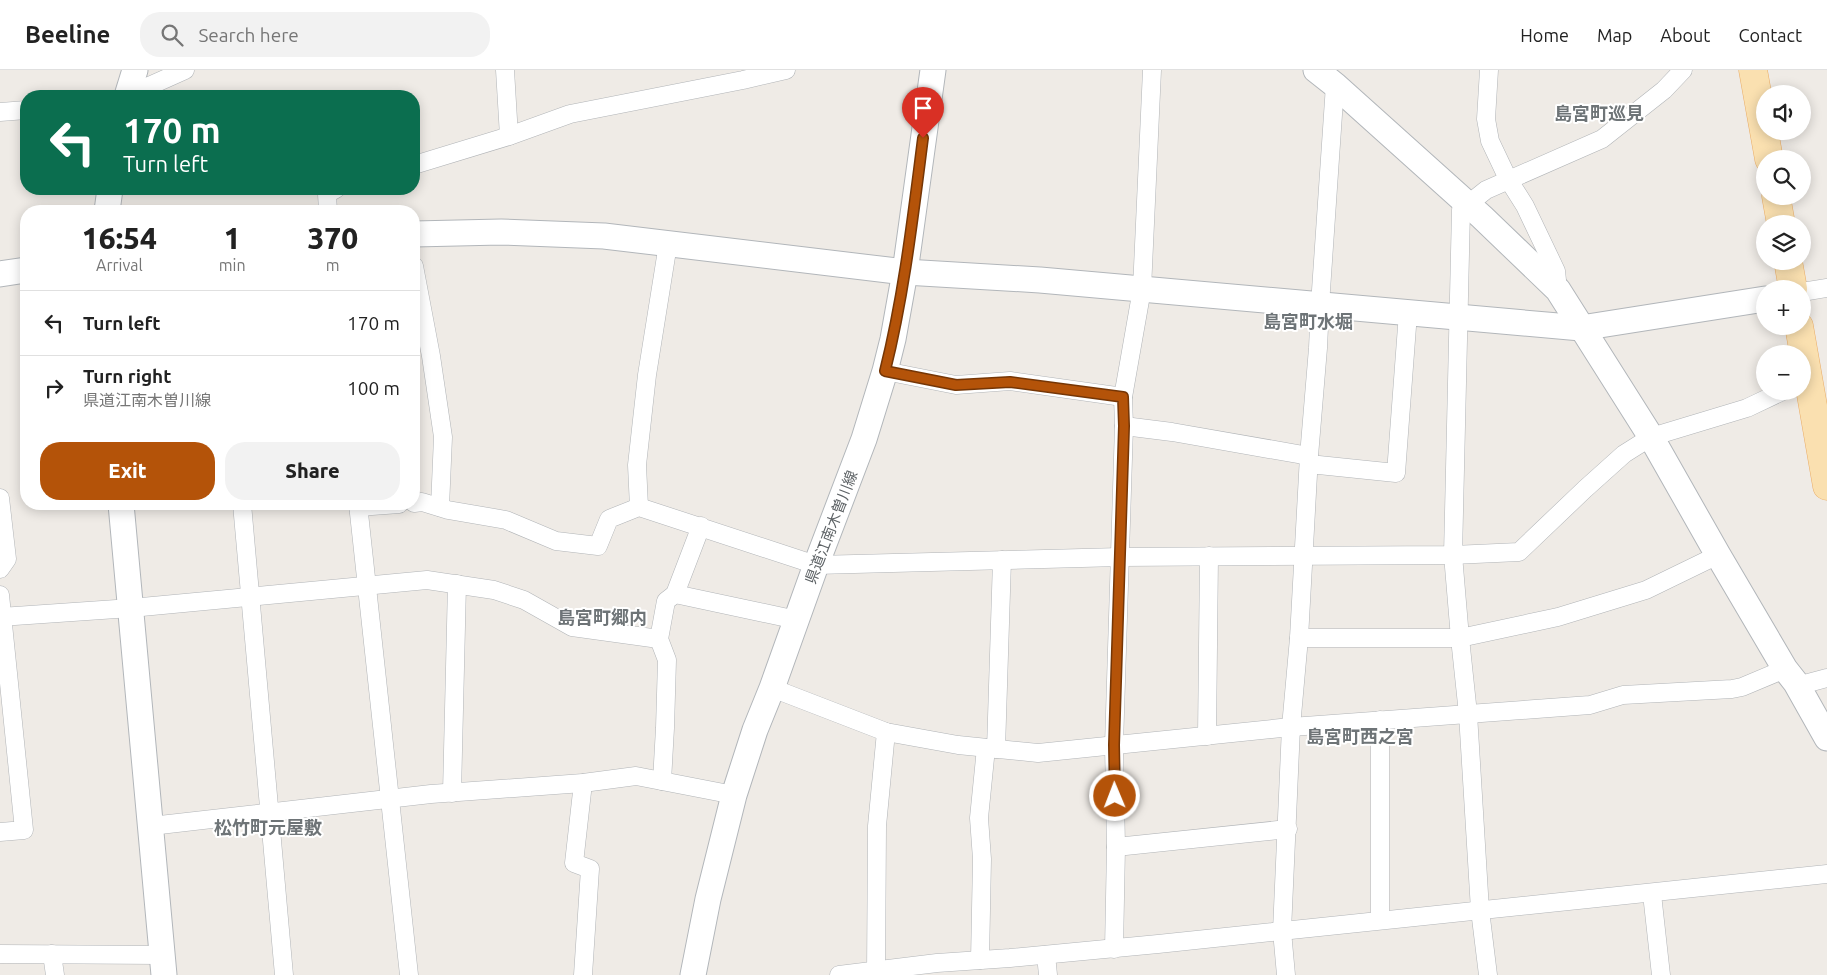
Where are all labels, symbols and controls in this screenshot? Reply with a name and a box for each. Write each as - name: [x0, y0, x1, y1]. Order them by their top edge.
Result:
- search box: [140, 12, 490, 57]
- text: Beeline: [25, 21, 110, 48]
- icon: search: [158, 21, 186, 49]
- text: Search here: [198, 24, 299, 46]
- text: Home: [1520, 25, 1569, 45]
- text: Map: [1597, 25, 1632, 45]
- text: About: [1660, 25, 1710, 45]
- text: Contact: [1738, 25, 1802, 45]
- map controls: [1756, 85, 1811, 400]
- button: sound: [1756, 85, 1811, 140]
- pin: [902, 87, 944, 138]
- icon: arrive: [909, 94, 937, 122]
- district label: 島宮町巡見: [1554, 103, 1644, 123]
- icon: left: [40, 110, 105, 175]
- text: 170 m: [123, 110, 221, 150]
- button: search: [1756, 150, 1811, 205]
- text: Turn left: [123, 151, 208, 176]
- button: layers: [1756, 215, 1811, 270]
- text: 16:54: [82, 221, 157, 255]
- text: 1: [224, 221, 241, 255]
- text: 370: [307, 221, 358, 255]
- text: Arrival: [96, 256, 143, 274]
- text: min: [219, 256, 246, 274]
- text: m: [326, 256, 340, 274]
- button: +: [1756, 280, 1811, 335]
- icon: left: [40, 309, 68, 337]
- district label: 島宮町水堀: [1263, 311, 1353, 331]
- text: Turn left: [83, 312, 161, 334]
- text: 170 m: [347, 312, 400, 334]
- button: −: [1756, 345, 1811, 400]
- text: Turn right: [83, 365, 171, 387]
- icon: right: [40, 374, 68, 402]
- text: 100 m: [347, 377, 400, 399]
- text: 県道江南木曽川線: [83, 391, 211, 409]
- button: Exit: [40, 442, 215, 500]
- button: Share: [225, 442, 400, 500]
- street label: 県道江南木曽川線: [802, 468, 860, 586]
- district label: 島宮町郷内: [557, 607, 647, 627]
- district label: 島宮町西之宮: [1306, 726, 1414, 746]
- position arrow: [1088, 769, 1140, 821]
- district label: 松竹町元屋敷: [214, 817, 322, 837]

